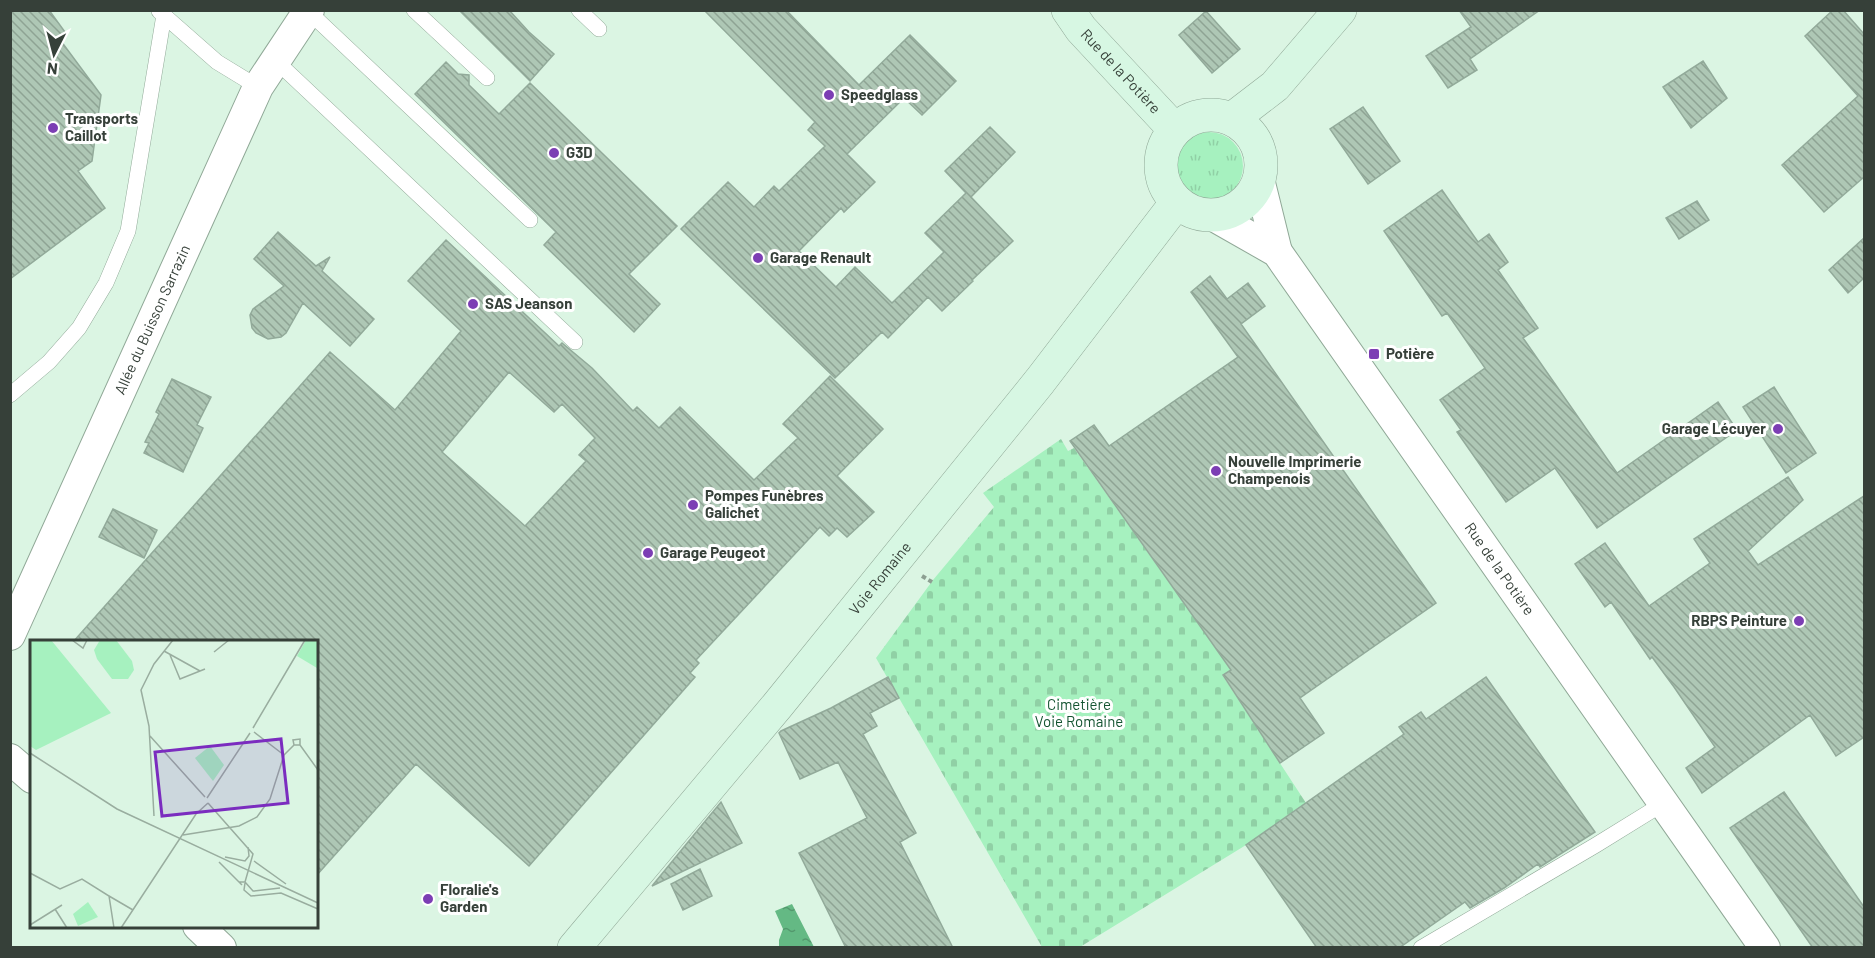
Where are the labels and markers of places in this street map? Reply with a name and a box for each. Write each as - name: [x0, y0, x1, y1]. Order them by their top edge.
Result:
- place label: Speedglass: [841, 85, 919, 103]
- marker: Speedglass: [822, 88, 836, 102]
- place label: Transports Caillot: [65, 109, 139, 144]
- marker: Transports Caillot: [46, 121, 60, 135]
- place label: G3D: [566, 143, 593, 161]
- marker: G3D: [547, 146, 561, 160]
- place label: Garage Renault: [770, 248, 871, 266]
- marker: Garage Renault: [751, 251, 765, 265]
- place label: SAS Jeanson: [485, 294, 572, 312]
- marker: SAS Jeanson: [466, 297, 480, 311]
- place label: Potière: [1386, 344, 1434, 362]
- marker: Potière: [1367, 347, 1381, 361]
- place label: Garage Lécuyer: [1662, 419, 1766, 437]
- marker: Garage Lécuyer: [1771, 422, 1785, 436]
- place label: Nouvelle Imprimerie Champenois: [1228, 452, 1362, 487]
- marker: Nouvelle Imprimerie Champenois: [1209, 464, 1223, 478]
- place label: Pompes Funèbres Galichet: [705, 486, 824, 521]
- marker: Pompes Funèbres Galichet: [686, 498, 700, 512]
- place label: Garage Peugeot: [660, 543, 766, 561]
- marker: Garage Peugeot: [641, 546, 655, 560]
- place label: RBPS Peinture: [1691, 611, 1787, 629]
- marker: RBPS Peinture: [1792, 614, 1806, 628]
- place label: Floralie's Garden: [440, 880, 499, 915]
- marker: Floralie's Garden: [421, 892, 435, 906]

